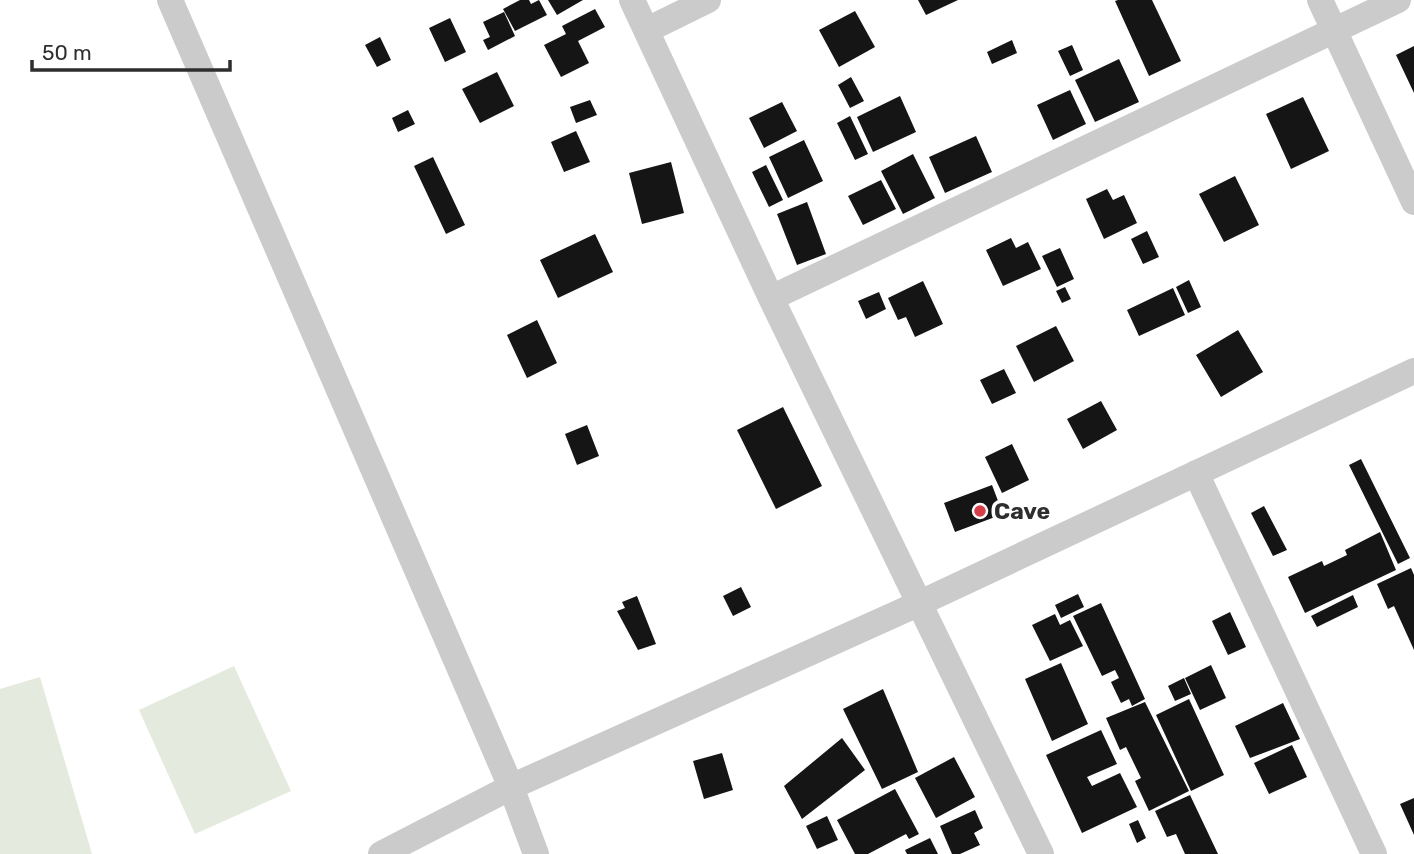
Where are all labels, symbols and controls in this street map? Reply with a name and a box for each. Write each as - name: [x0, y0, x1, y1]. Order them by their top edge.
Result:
- scale bar: [32, 28, 229, 72]
- text: 50 m: [42, 40, 92, 65]
- place label: Cave: [994, 497, 1050, 525]
- marker: Cave: [972, 503, 988, 519]

